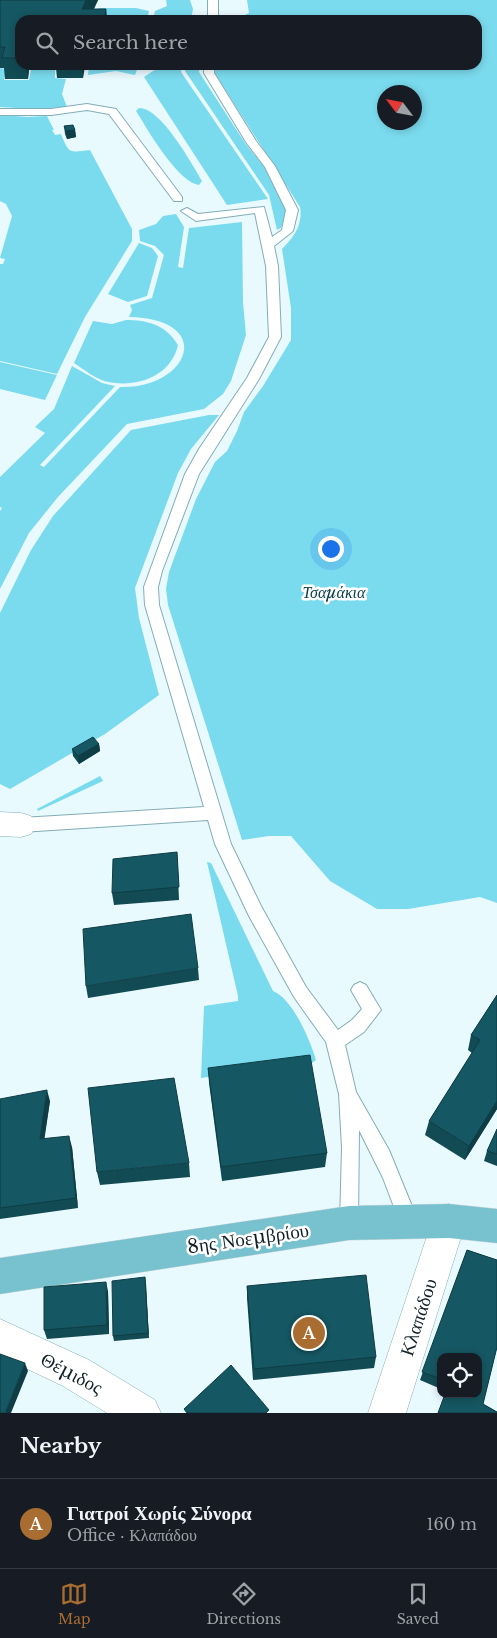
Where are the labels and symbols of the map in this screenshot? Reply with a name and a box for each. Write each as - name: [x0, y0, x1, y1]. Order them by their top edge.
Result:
- north arrow: [377, 85, 422, 130]
- your location: [318, 536, 344, 562]
- park label: Τσαμάκια: [303, 582, 366, 602]
- street label: 8ης Νοεμβρίου: [186, 1219, 310, 1258]
- street label: Κλαπάδου: [395, 1275, 442, 1359]
- pin: A: [293, 1314, 325, 1352]
- street label: Θέμιδος: [37, 1348, 107, 1399]

